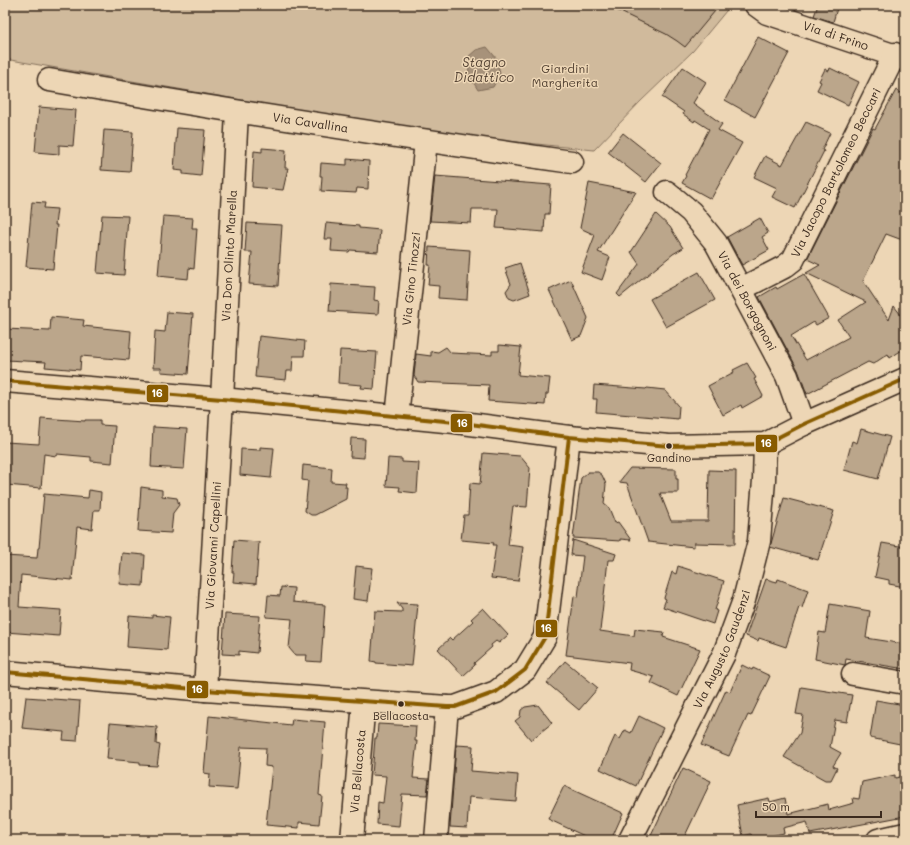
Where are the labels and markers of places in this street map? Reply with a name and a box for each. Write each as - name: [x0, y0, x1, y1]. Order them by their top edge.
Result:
- marker: Gandino: [664, 441, 674, 451]
- place label: Gandino: [647, 450, 692, 465]
- marker: Bellacosta: [396, 699, 406, 709]
- place label: Bellacosta: [373, 708, 429, 723]

